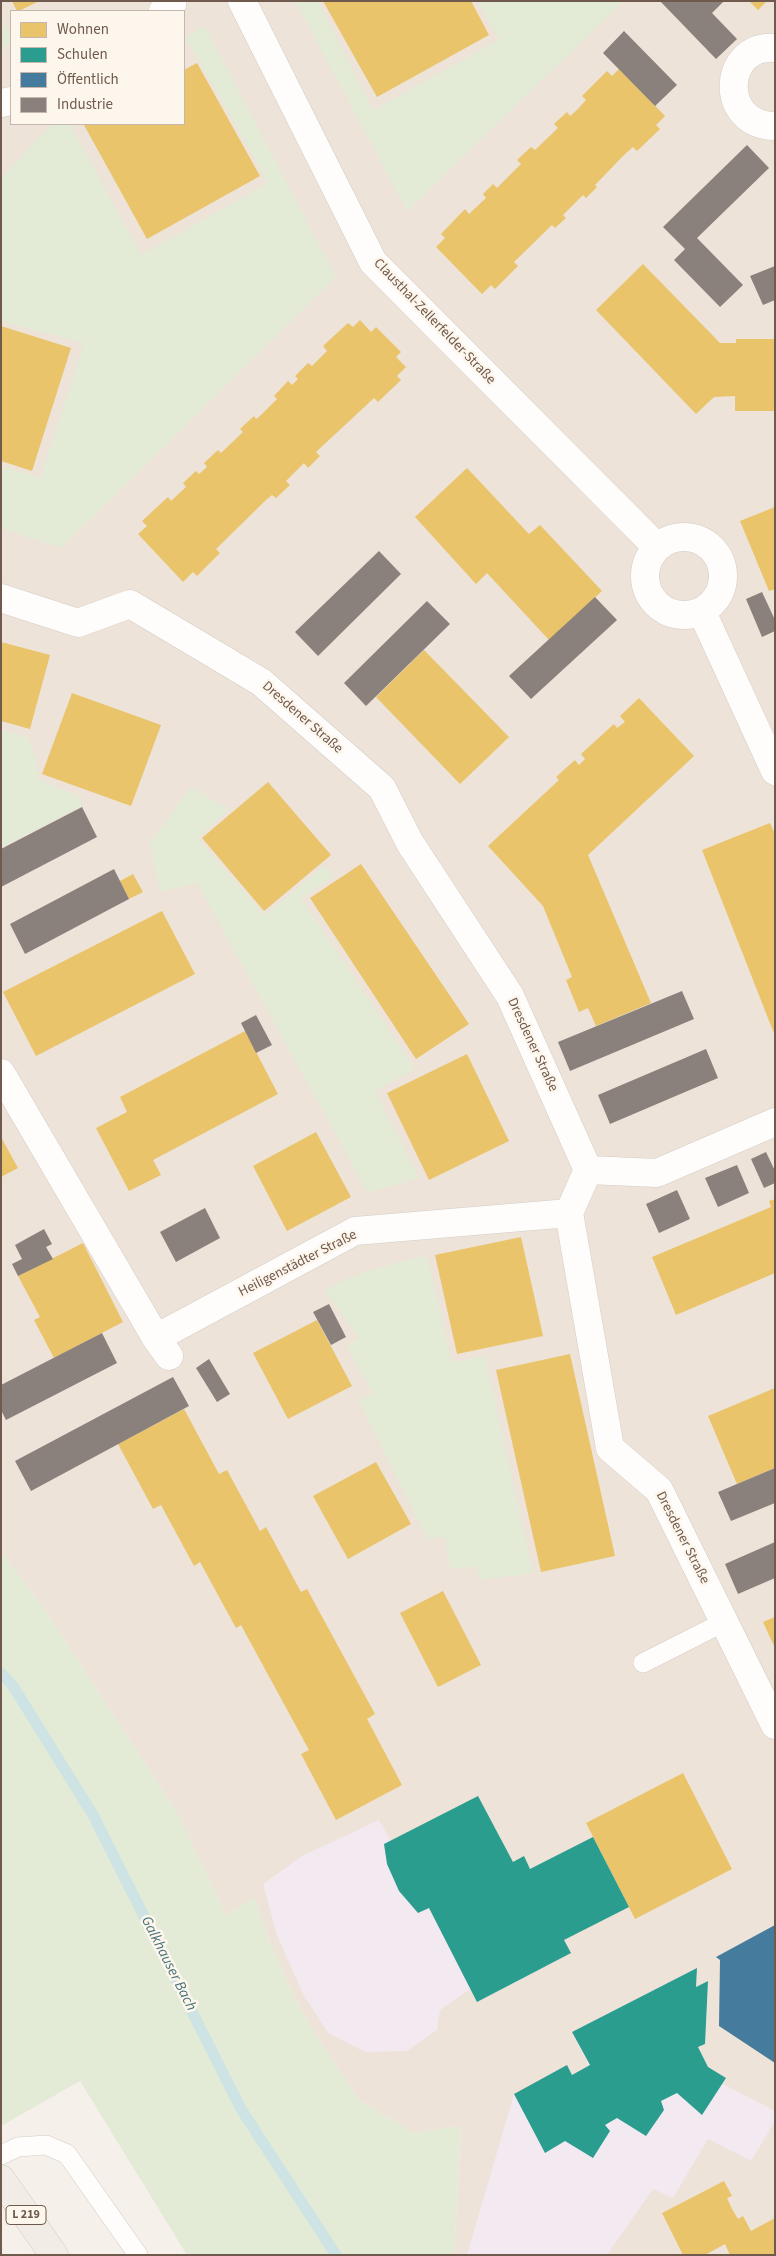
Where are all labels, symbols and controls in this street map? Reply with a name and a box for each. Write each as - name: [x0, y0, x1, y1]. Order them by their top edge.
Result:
- legend: [10, 10, 185, 125]
- text: Wohnen: [57, 19, 109, 40]
- text: Schulen: [57, 44, 108, 65]
- text: Öffentlich: [57, 69, 119, 90]
- text: Industrie: [57, 94, 113, 115]
- street label: Clausthal-Zellerfelder-Straße: [370, 256, 498, 388]
- street label: Dresdener Straße: [258, 678, 346, 758]
- street label: Dresdener Straße: [503, 995, 561, 1095]
- street label: Heiligenstädter Straße: [236, 1227, 360, 1301]
- street label: Dresdener Straße: [651, 1489, 713, 1587]
- water label: Galkhauser Bach: [136, 1914, 200, 2014]
- road number: L 219: [6, 2206, 46, 2224]

